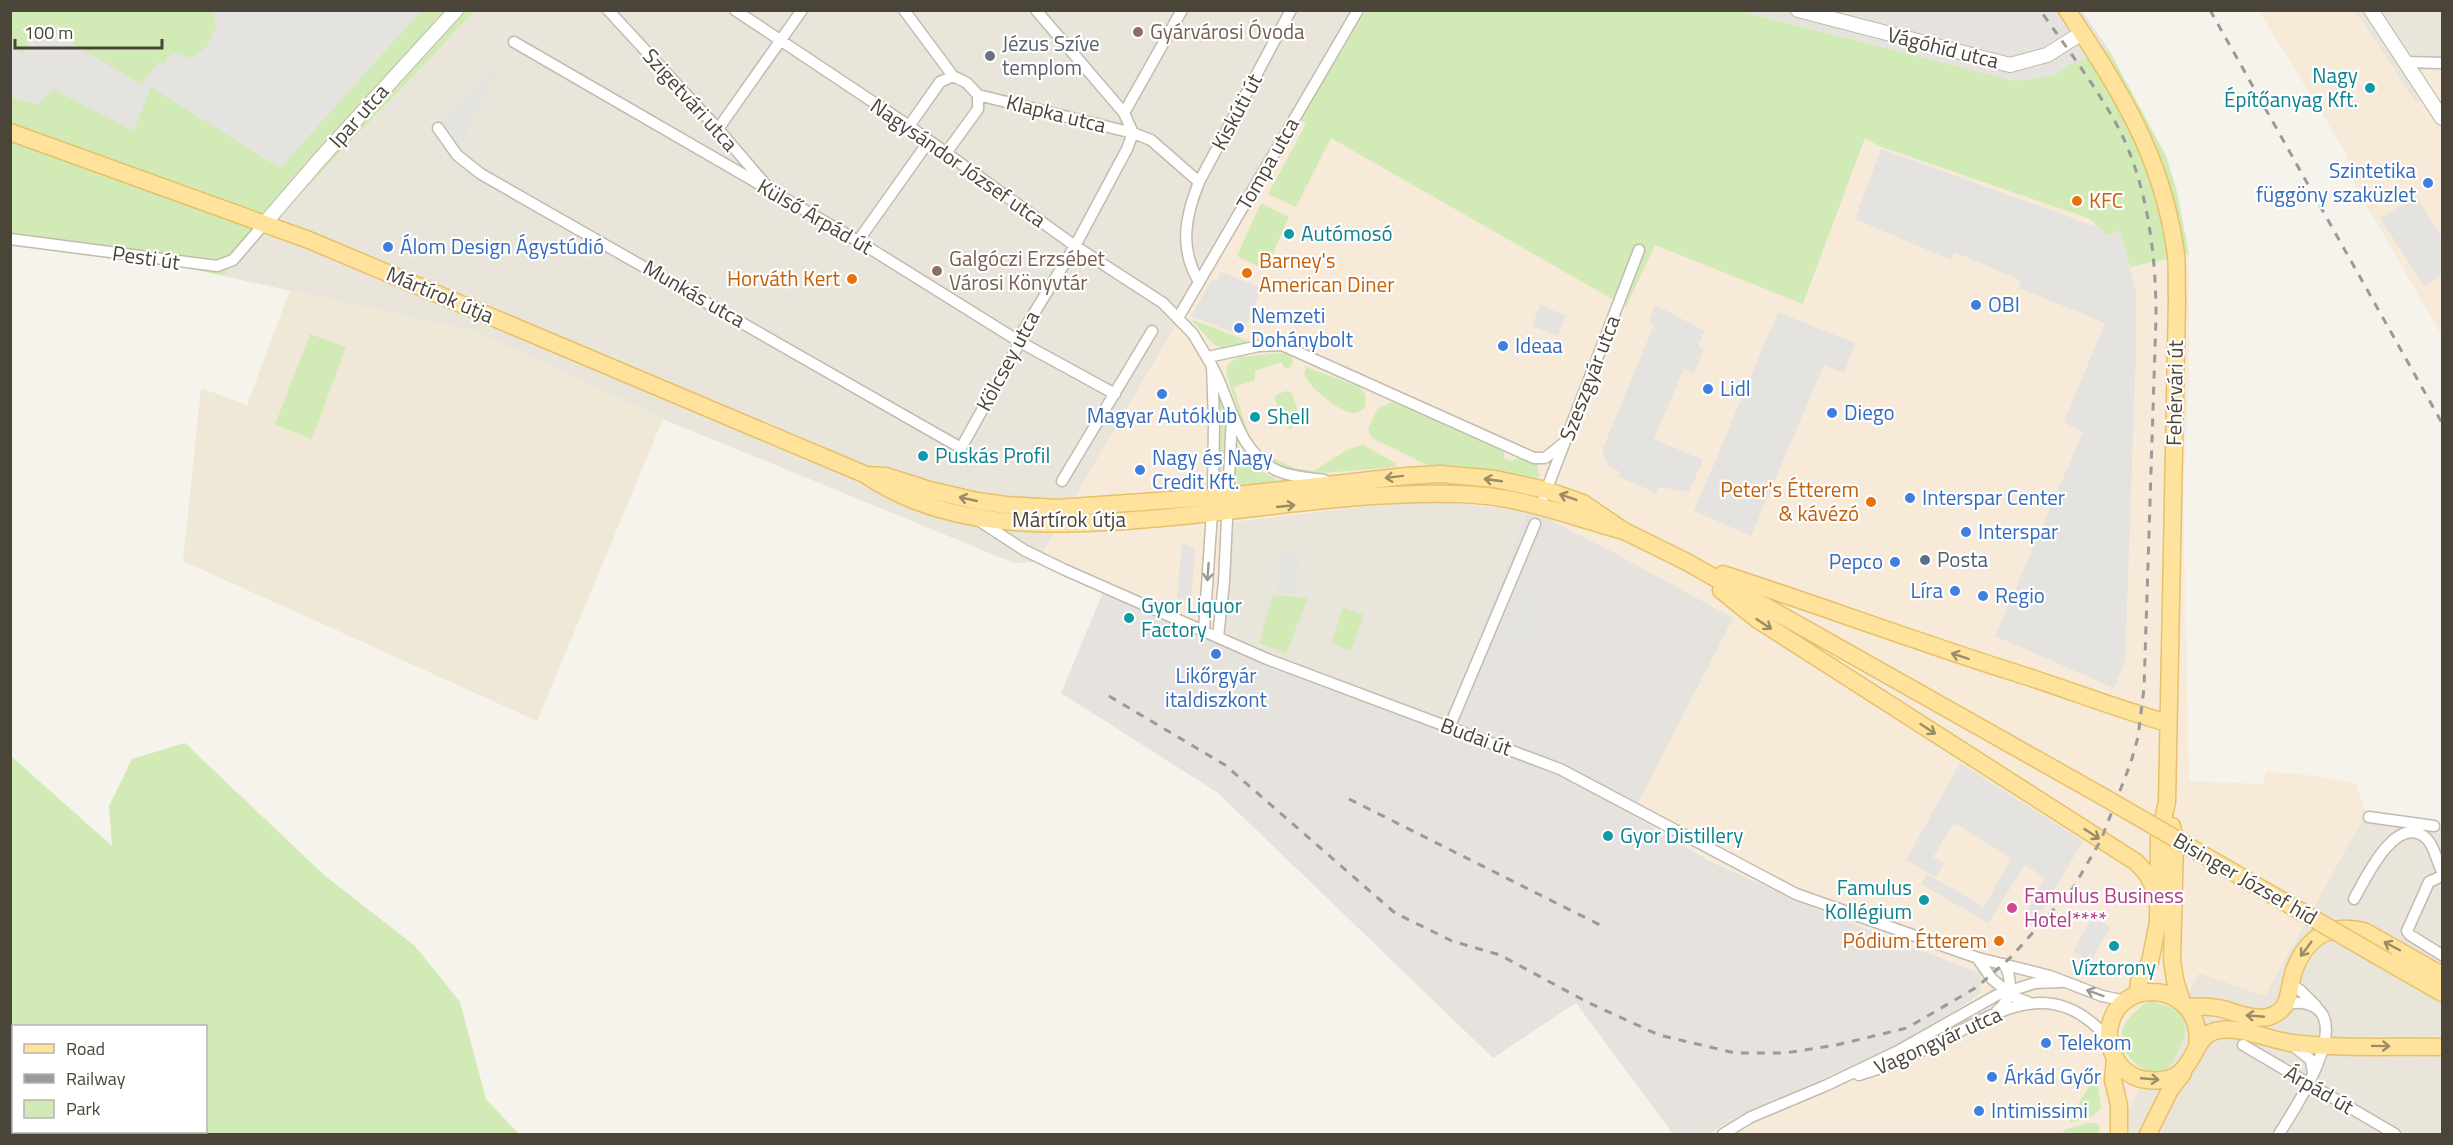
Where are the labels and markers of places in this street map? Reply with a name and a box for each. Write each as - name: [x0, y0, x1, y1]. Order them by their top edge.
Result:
- place label: Gyárvárosi Óvoda: [1150, 15, 1305, 47]
- marker: Gyárvárosi Óvoda: [1131, 25, 1145, 39]
- place label: Jézus Szíve templom: [1002, 27, 1100, 83]
- marker: Jézus Szíve templom: [983, 49, 997, 63]
- place label: Nagy Építőanyag Kft.: [2224, 59, 2358, 115]
- marker: Nagy Építőanyag Kft.: [2363, 81, 2377, 95]
- place label: Szintetika függöny szaküzlet: [2256, 154, 2417, 210]
- marker: Szintetika függöny szaküzlet: [2421, 176, 2435, 190]
- place label: KFC: [2089, 184, 2123, 216]
- marker: KFC: [2070, 194, 2084, 208]
- place label: Autómosó: [1301, 217, 1393, 249]
- marker: Autómosó: [1282, 227, 1296, 241]
- place label: Álom Design Ágystúdió: [400, 230, 604, 262]
- marker: Álom Design Ágystúdió: [381, 240, 395, 254]
- place label: Galgóczi Erzsébet Városi Könyvtár: [949, 242, 1106, 298]
- place label: Barney's American Diner: [1259, 244, 1394, 300]
- place label: Horváth Kert: [727, 262, 841, 294]
- marker: Galgóczi Erzsébet Városi Könyvtár: [930, 264, 944, 278]
- marker: Barney's American Diner: [1240, 266, 1254, 280]
- marker: Horváth Kert: [845, 272, 859, 286]
- place label: OBI: [1988, 288, 2020, 320]
- marker: OBI: [1969, 298, 1983, 312]
- place label: Nemzeti Dohánybolt: [1251, 299, 1354, 355]
- marker: Nemzeti Dohánybolt: [1232, 321, 1246, 335]
- place label: Ideaa: [1515, 329, 1563, 361]
- marker: Ideaa: [1496, 339, 1510, 353]
- place label: Lidl: [1720, 372, 1751, 404]
- marker: Lidl: [1701, 382, 1715, 396]
- marker: Magyar Autóklub: [1155, 387, 1169, 401]
- place label: Diego: [1844, 396, 1895, 428]
- place label: Magyar Autóklub: [1087, 399, 1237, 431]
- place label: Shell: [1267, 400, 1310, 432]
- marker: Diego: [1825, 406, 1839, 420]
- marker: Shell: [1248, 410, 1262, 424]
- place label: Puskás Profil: [935, 439, 1050, 471]
- place label: Nagy és Nagy Credit Kft.: [1152, 441, 1273, 497]
- marker: Puskás Profil: [916, 449, 930, 463]
- marker: Nagy és Nagy Credit Kft.: [1133, 463, 1147, 477]
- place label: Peter's Étterem & kávézó: [1720, 473, 1859, 529]
- place label: Interspar Center: [1922, 481, 2065, 513]
- marker: Interspar Center: [1903, 491, 1917, 505]
- marker: Peter's Étterem & kávézó: [1864, 495, 1878, 509]
- place label: Interspar: [1978, 515, 2058, 547]
- marker: Interspar: [1959, 525, 1973, 539]
- place label: Posta: [1937, 543, 1989, 575]
- place label: Pepco: [1829, 545, 1883, 577]
- marker: Posta: [1918, 553, 1932, 567]
- marker: Pepco: [1888, 555, 1902, 569]
- place label: Líra: [1911, 574, 1943, 606]
- place label: Regio: [1995, 579, 2045, 611]
- marker: Líra: [1948, 584, 1962, 598]
- place label: Gyor Liquor Factory: [1141, 589, 1242, 645]
- marker: Regio: [1976, 589, 1990, 603]
- marker: Gyor Liquor Factory: [1122, 611, 1136, 625]
- marker: Likőrgyár italdiszkont: [1209, 647, 1223, 661]
- place label: Likőrgyár italdiszkont: [1165, 659, 1268, 715]
- place label: Gyor Distillery: [1620, 819, 1743, 851]
- marker: Gyor Distillery: [1601, 829, 1615, 843]
- place label: Famulus Kollégium: [1825, 871, 1912, 927]
- place label: Famulus Business Hotel****: [2024, 879, 2184, 935]
- marker: Famulus Kollégium: [1917, 893, 1931, 907]
- marker: Famulus Business Hotel****: [2005, 901, 2019, 915]
- place label: Pódium Étterem: [1842, 924, 1987, 956]
- marker: Pódium Étterem: [1992, 934, 2006, 948]
- marker: Víztorony: [2107, 939, 2121, 953]
- place label: Víztorony: [2072, 951, 2156, 983]
- place label: Telekom: [2058, 1026, 2132, 1058]
- marker: Telekom: [2039, 1036, 2053, 1050]
- place label: Árkád Győr: [2004, 1060, 2101, 1092]
- marker: Árkád Győr: [1985, 1070, 1999, 1084]
- place label: Intimissimi: [1991, 1094, 2088, 1126]
- marker: Intimissimi: [1972, 1104, 1986, 1118]

